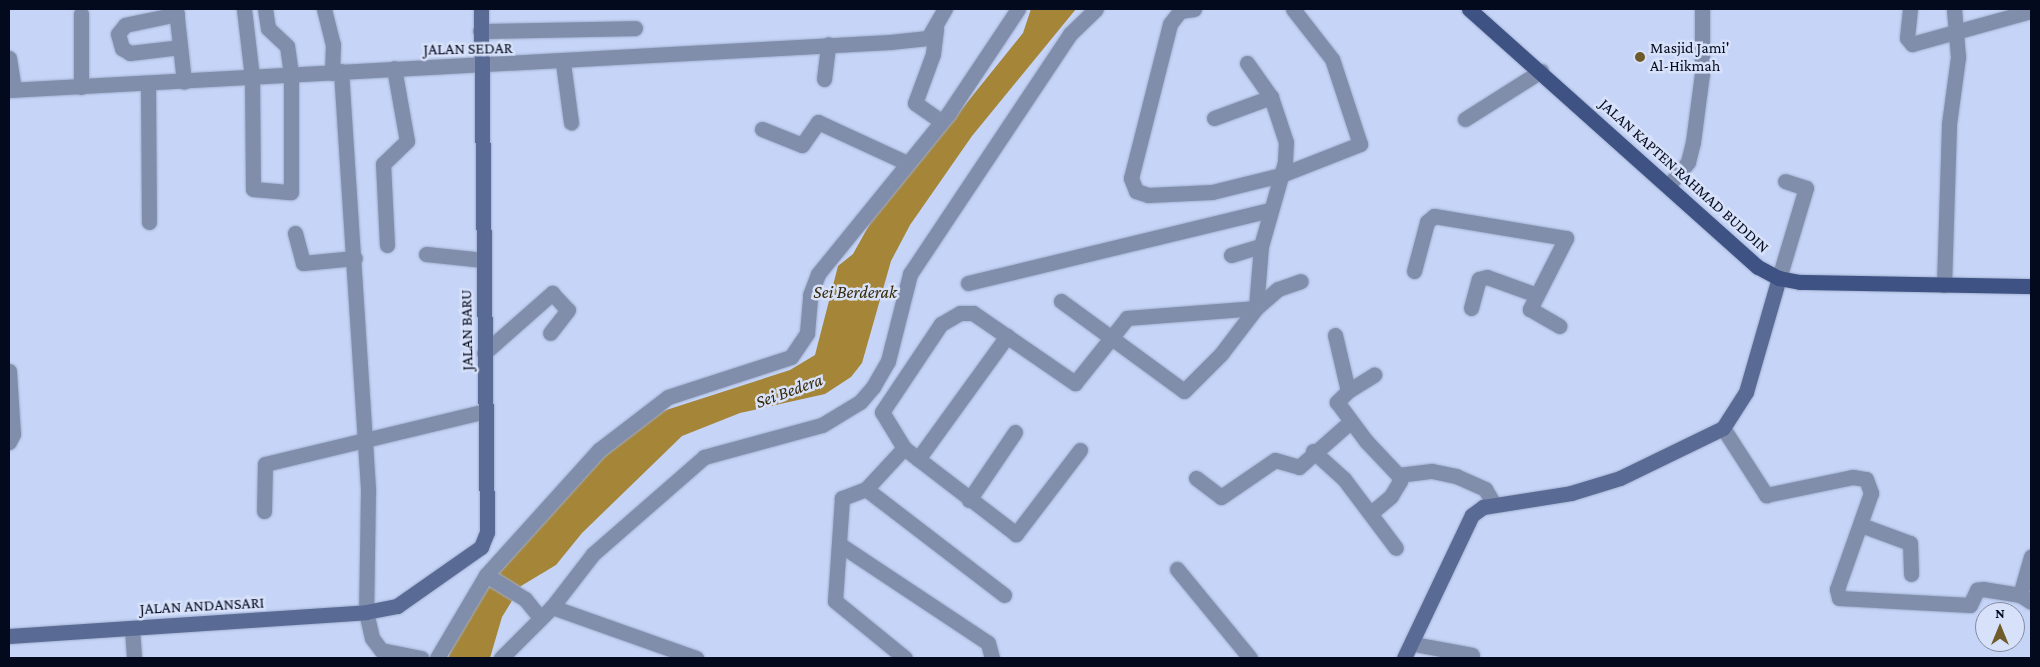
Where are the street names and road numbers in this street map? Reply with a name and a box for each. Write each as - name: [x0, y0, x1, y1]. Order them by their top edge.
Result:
- street label: JALAN SEDAR: [423, 39, 513, 59]
- street label: JALAN KAPTEN RAHMAD BUDDIN: [1595, 95, 1773, 257]
- street label: JALAN BARU: [457, 289, 477, 371]
- street label: JALAN ANDANSARI: [139, 593, 265, 619]

